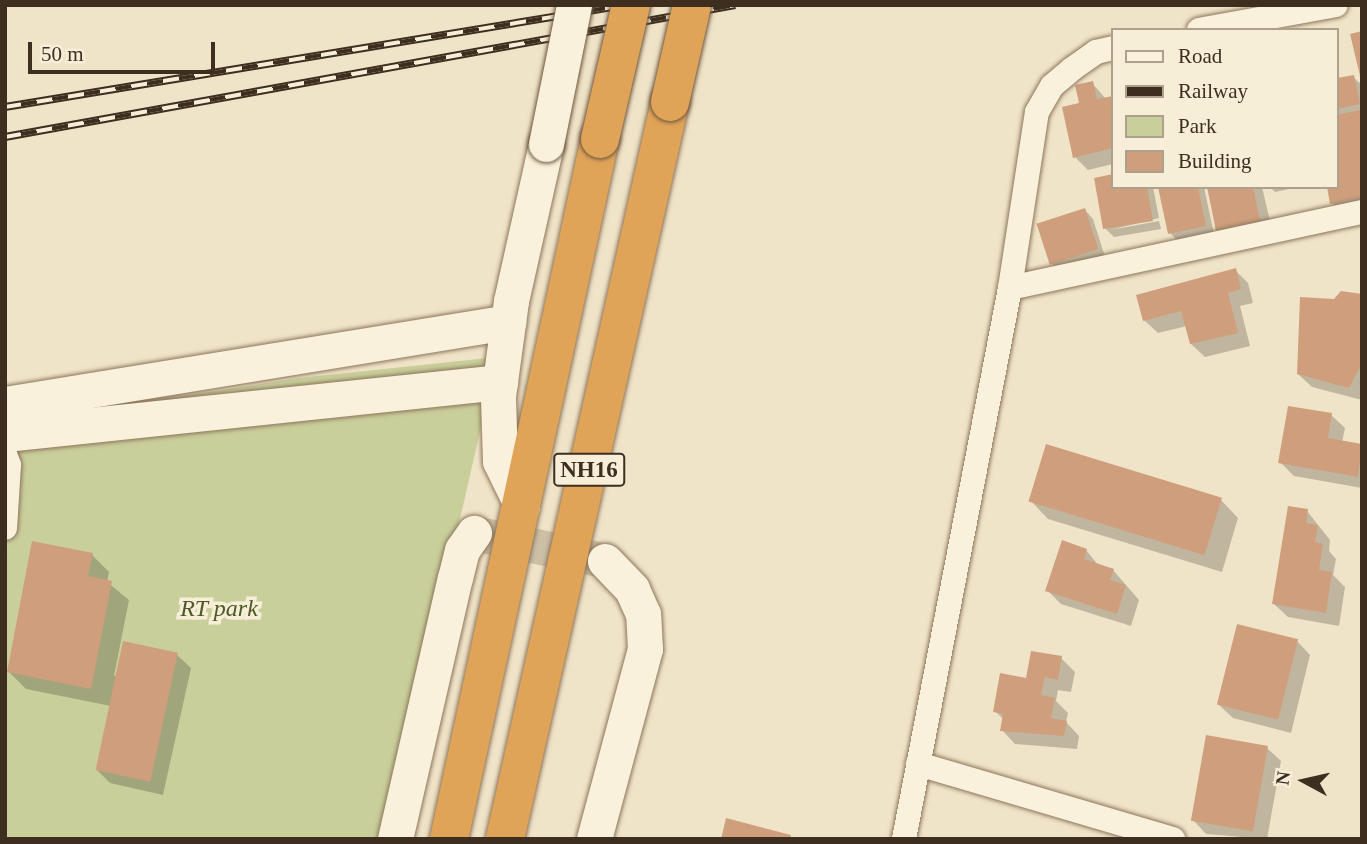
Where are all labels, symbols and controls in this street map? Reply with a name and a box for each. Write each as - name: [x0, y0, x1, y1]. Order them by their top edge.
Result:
- scale bar: [32, 28, 219, 72]
- legend: [1112, 28, 1339, 189]
- text: 50 m: [41, 42, 84, 66]
- text: Road: [1178, 44, 1222, 68]
- text: Railway: [1178, 79, 1248, 103]
- text: Park: [1178, 114, 1217, 138]
- text: Building: [1178, 149, 1252, 173]
- road number: NH16: [552, 450, 626, 490]
- park label: RT park: [180, 595, 258, 623]
- north arrow: [1269, 746, 1339, 816]
- text: N: [1271, 770, 1294, 786]

